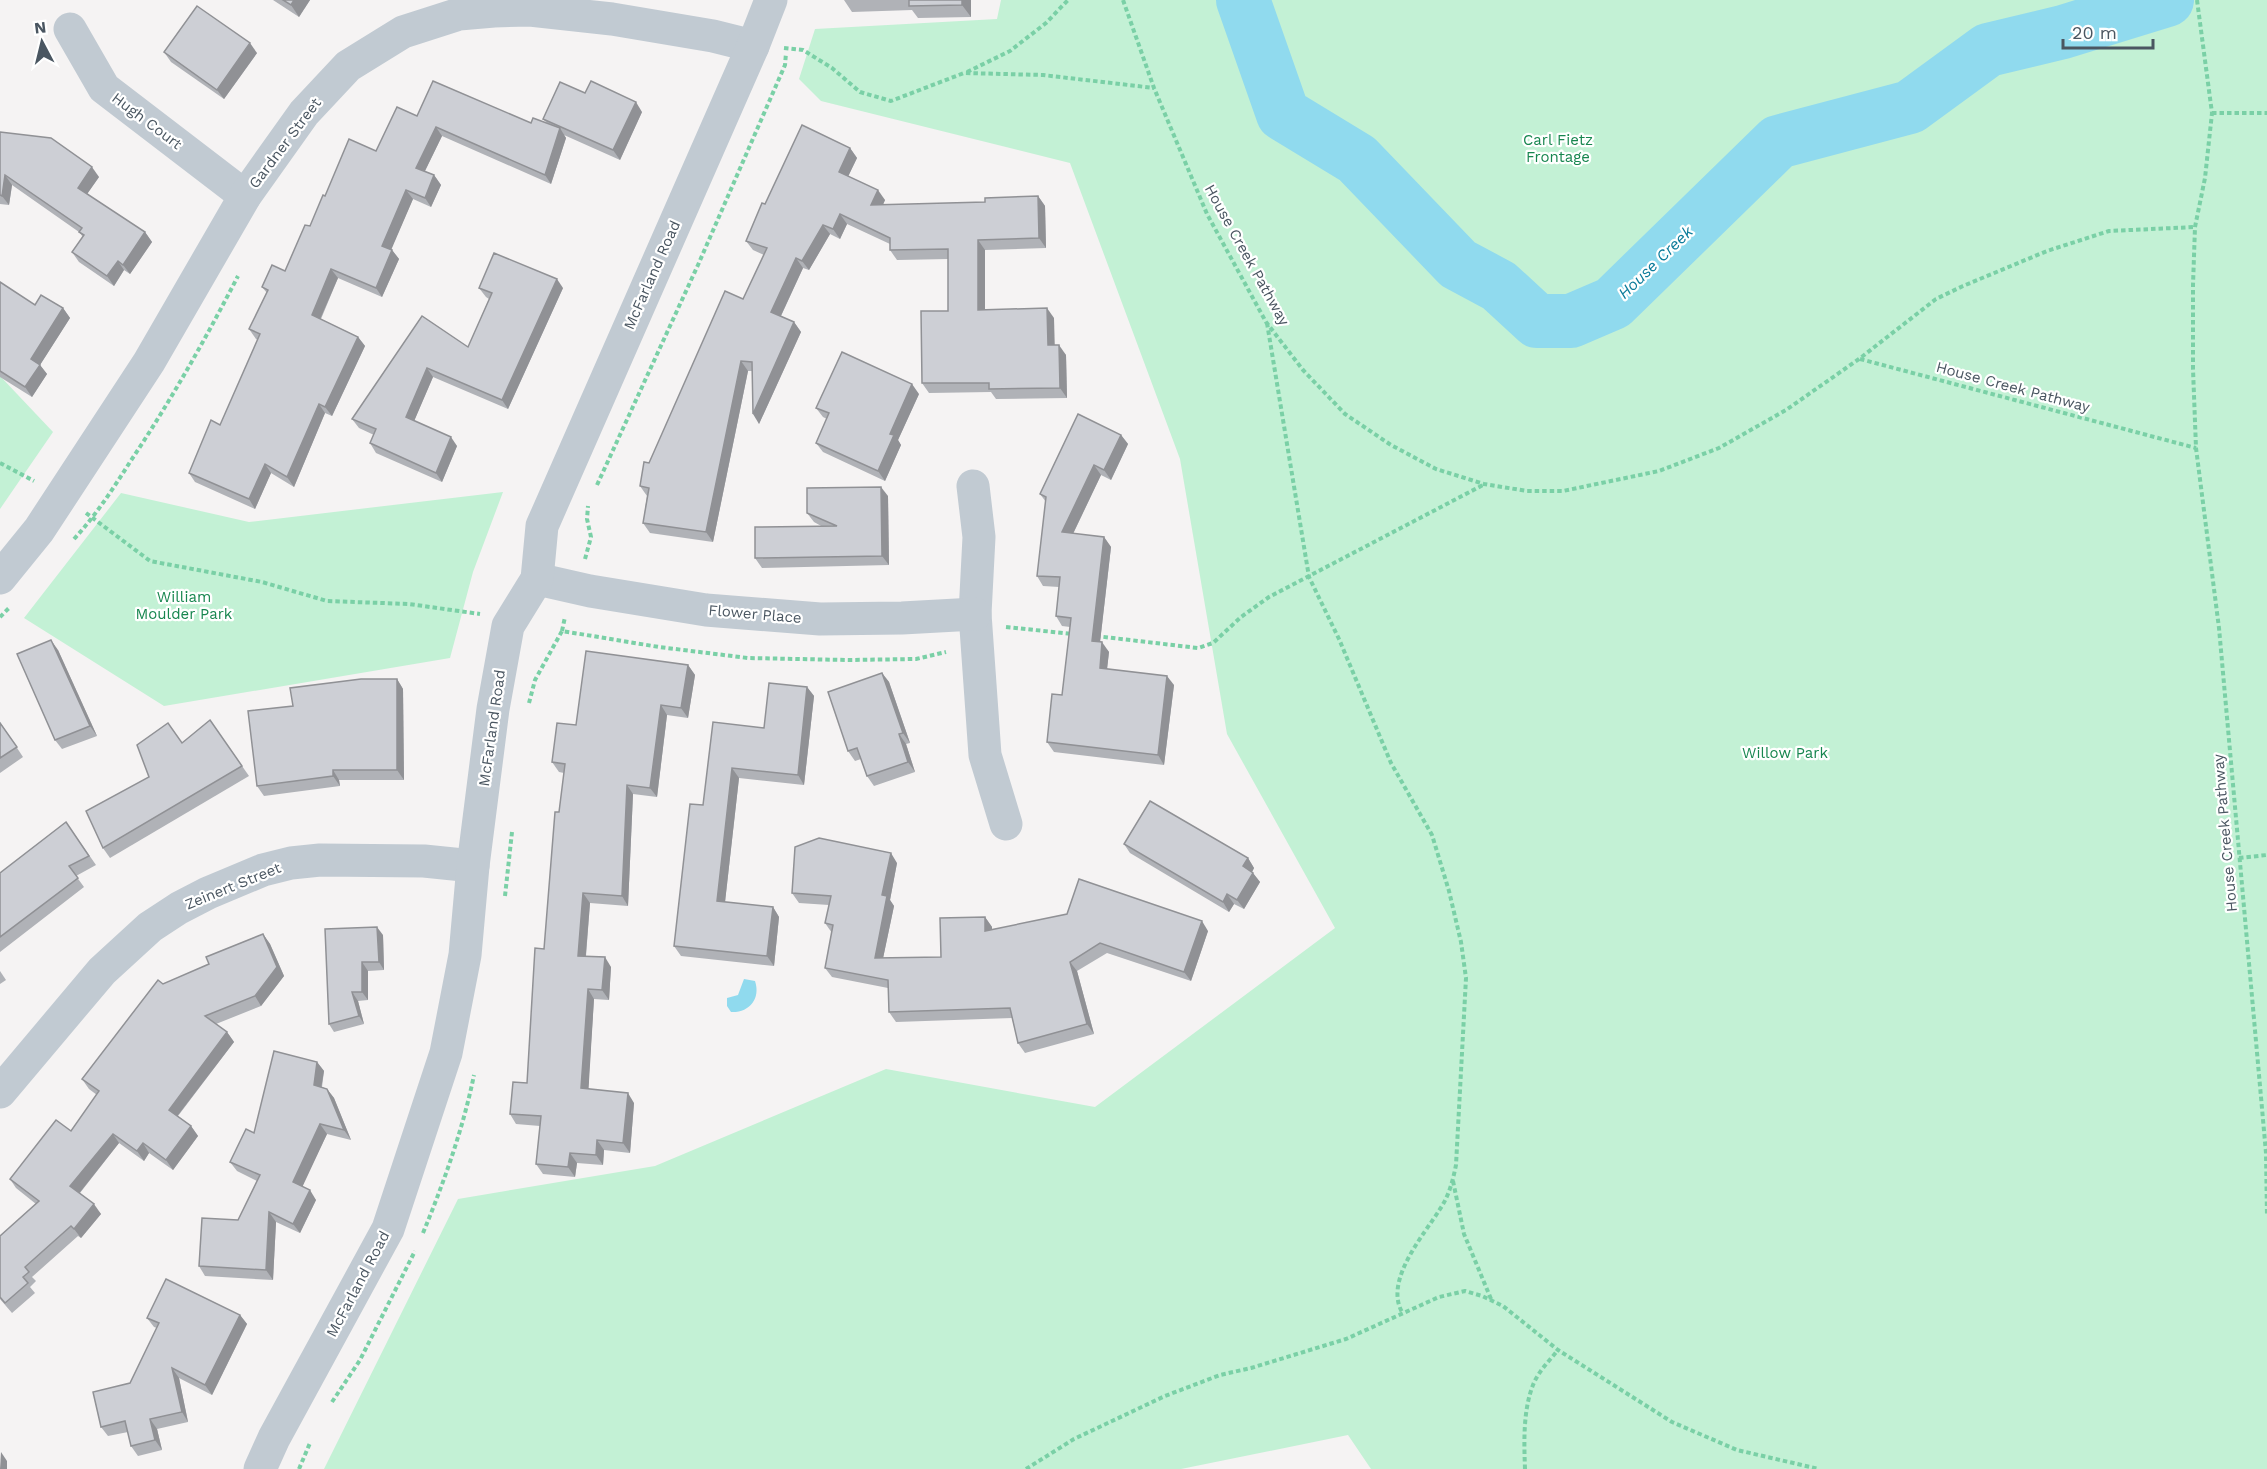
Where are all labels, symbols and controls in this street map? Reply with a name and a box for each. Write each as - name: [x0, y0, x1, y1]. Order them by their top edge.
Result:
- north arrow: [12, 12, 72, 72]
- scale bar: [2063, 12, 2153, 50]
- text: N: [33, 17, 47, 38]
- text: 20 m: [2072, 22, 2117, 43]
- street label: Hugh Court: [108, 89, 186, 154]
- street label: Gardner Street: [245, 94, 325, 192]
- park label: Carl Fietz Frontage: [1523, 131, 1593, 166]
- street label: House Creek Pathway: [1201, 181, 1293, 329]
- street label: McFarland Road: [620, 218, 684, 332]
- water label: House Creek: [1614, 221, 1698, 303]
- street label: House Creek Pathway: [1934, 358, 2092, 416]
- park label: William Moulder Park: [136, 588, 233, 623]
- street label: Flower Place: [708, 601, 802, 627]
- street label: McFarland Road: [475, 669, 509, 787]
- park label: Willow Park: [1742, 744, 1828, 762]
- street label: House Creek Pathway: [2209, 753, 2241, 913]
- street label: Zeinert Street: [182, 858, 284, 913]
- street label: McFarland Road: [322, 1228, 394, 1340]

